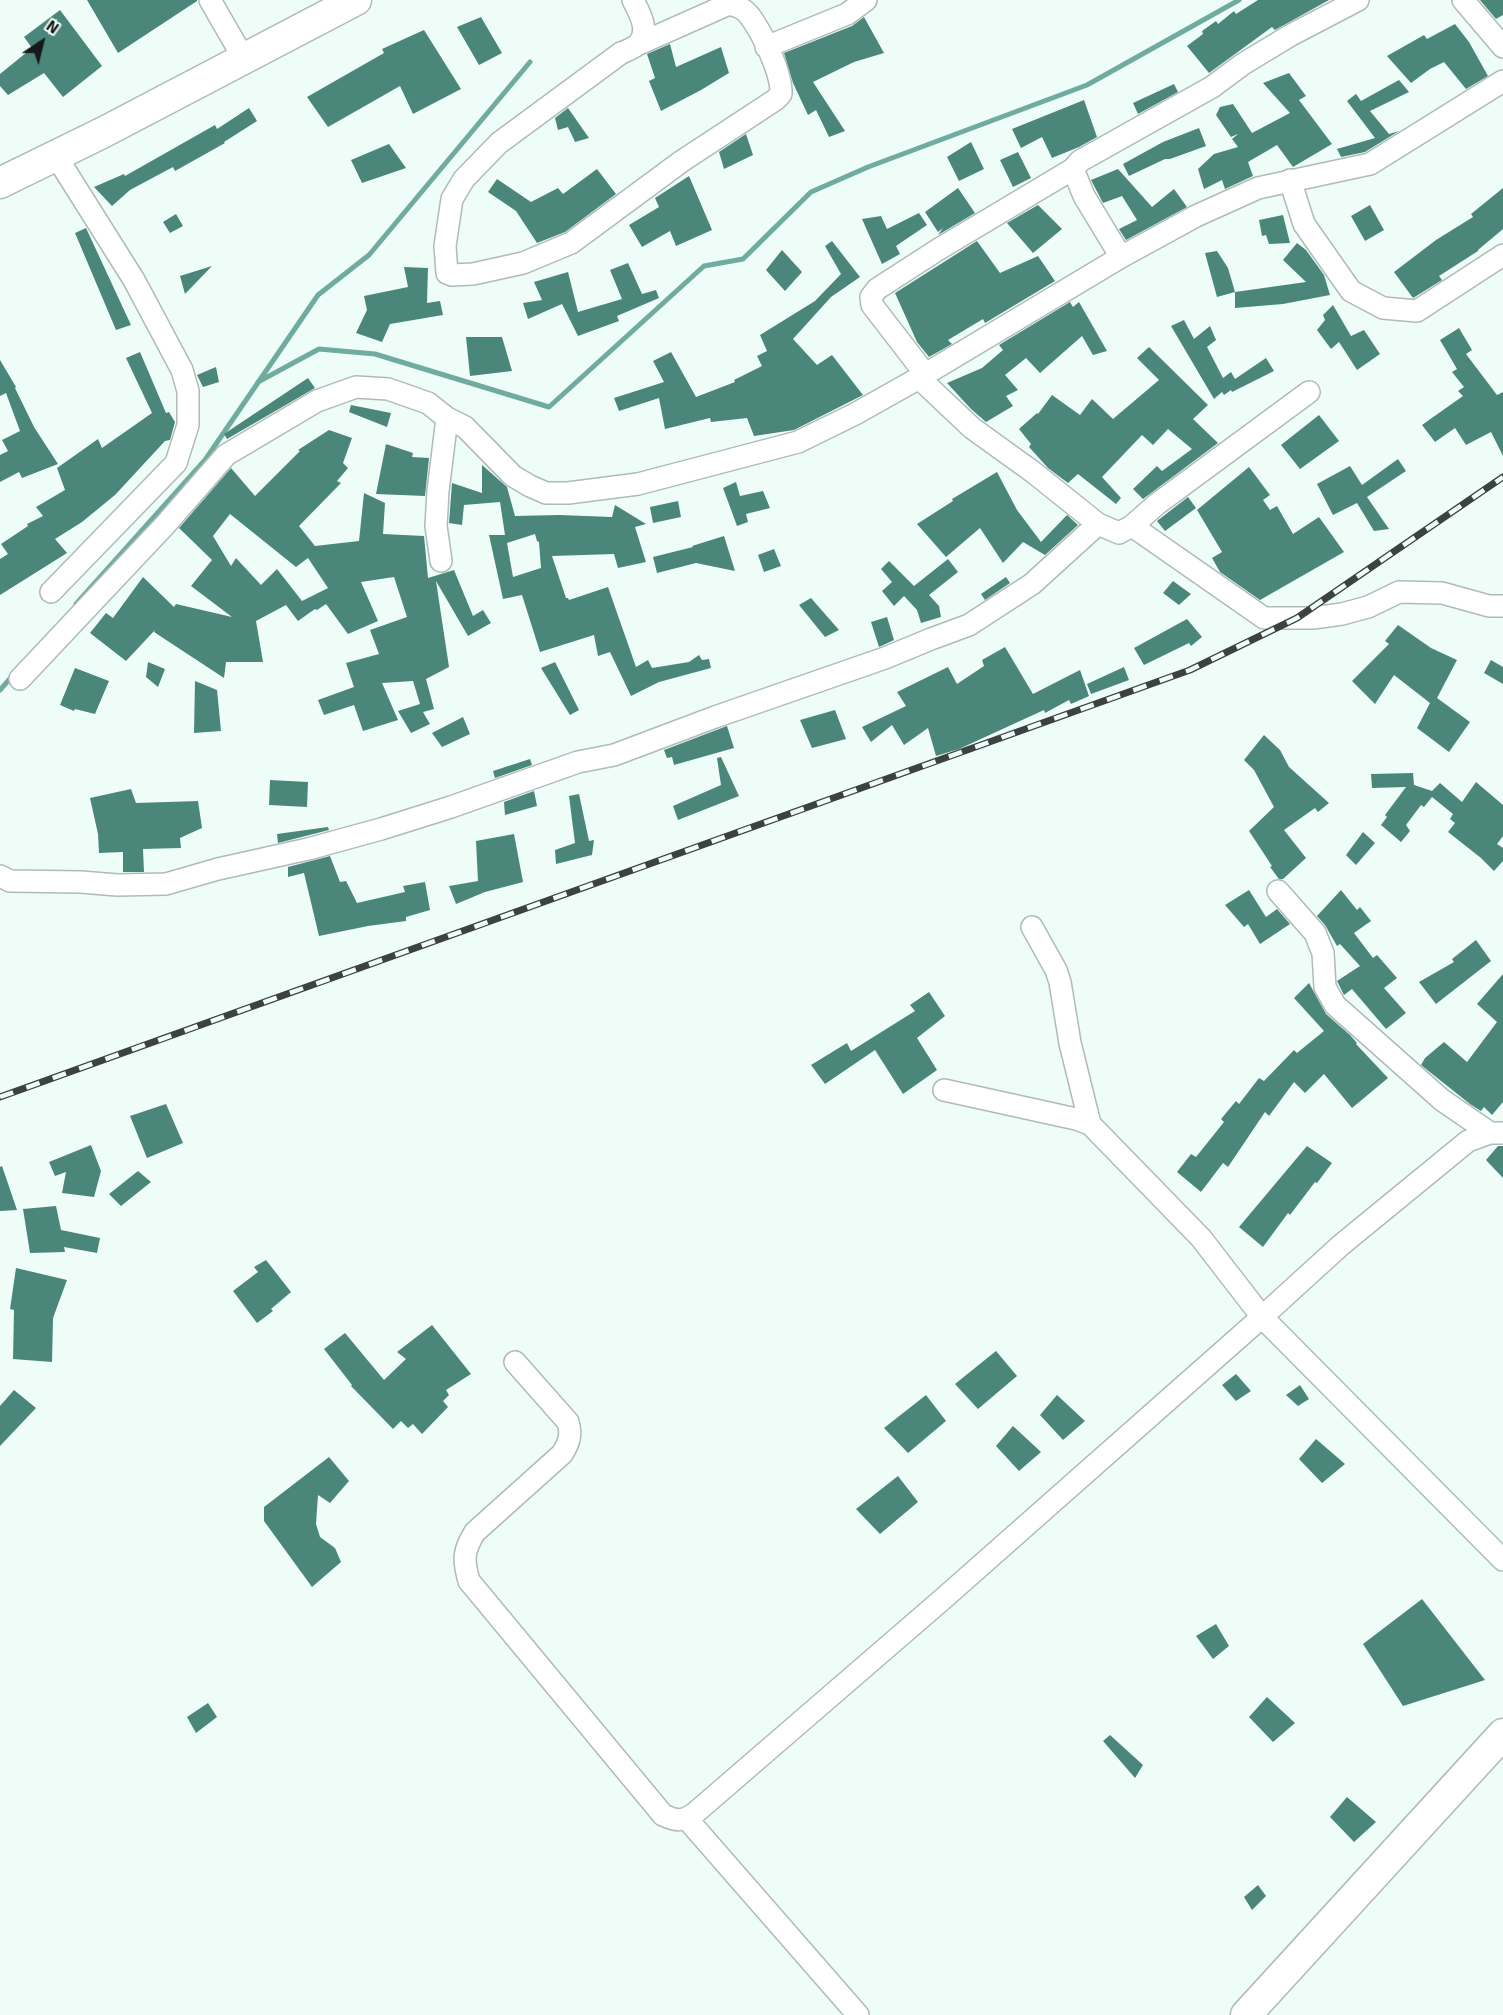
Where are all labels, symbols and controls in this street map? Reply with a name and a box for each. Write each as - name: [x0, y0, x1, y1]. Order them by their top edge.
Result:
- north arrow: [12, 12, 72, 72]
- text: N: [42, 16, 63, 39]

